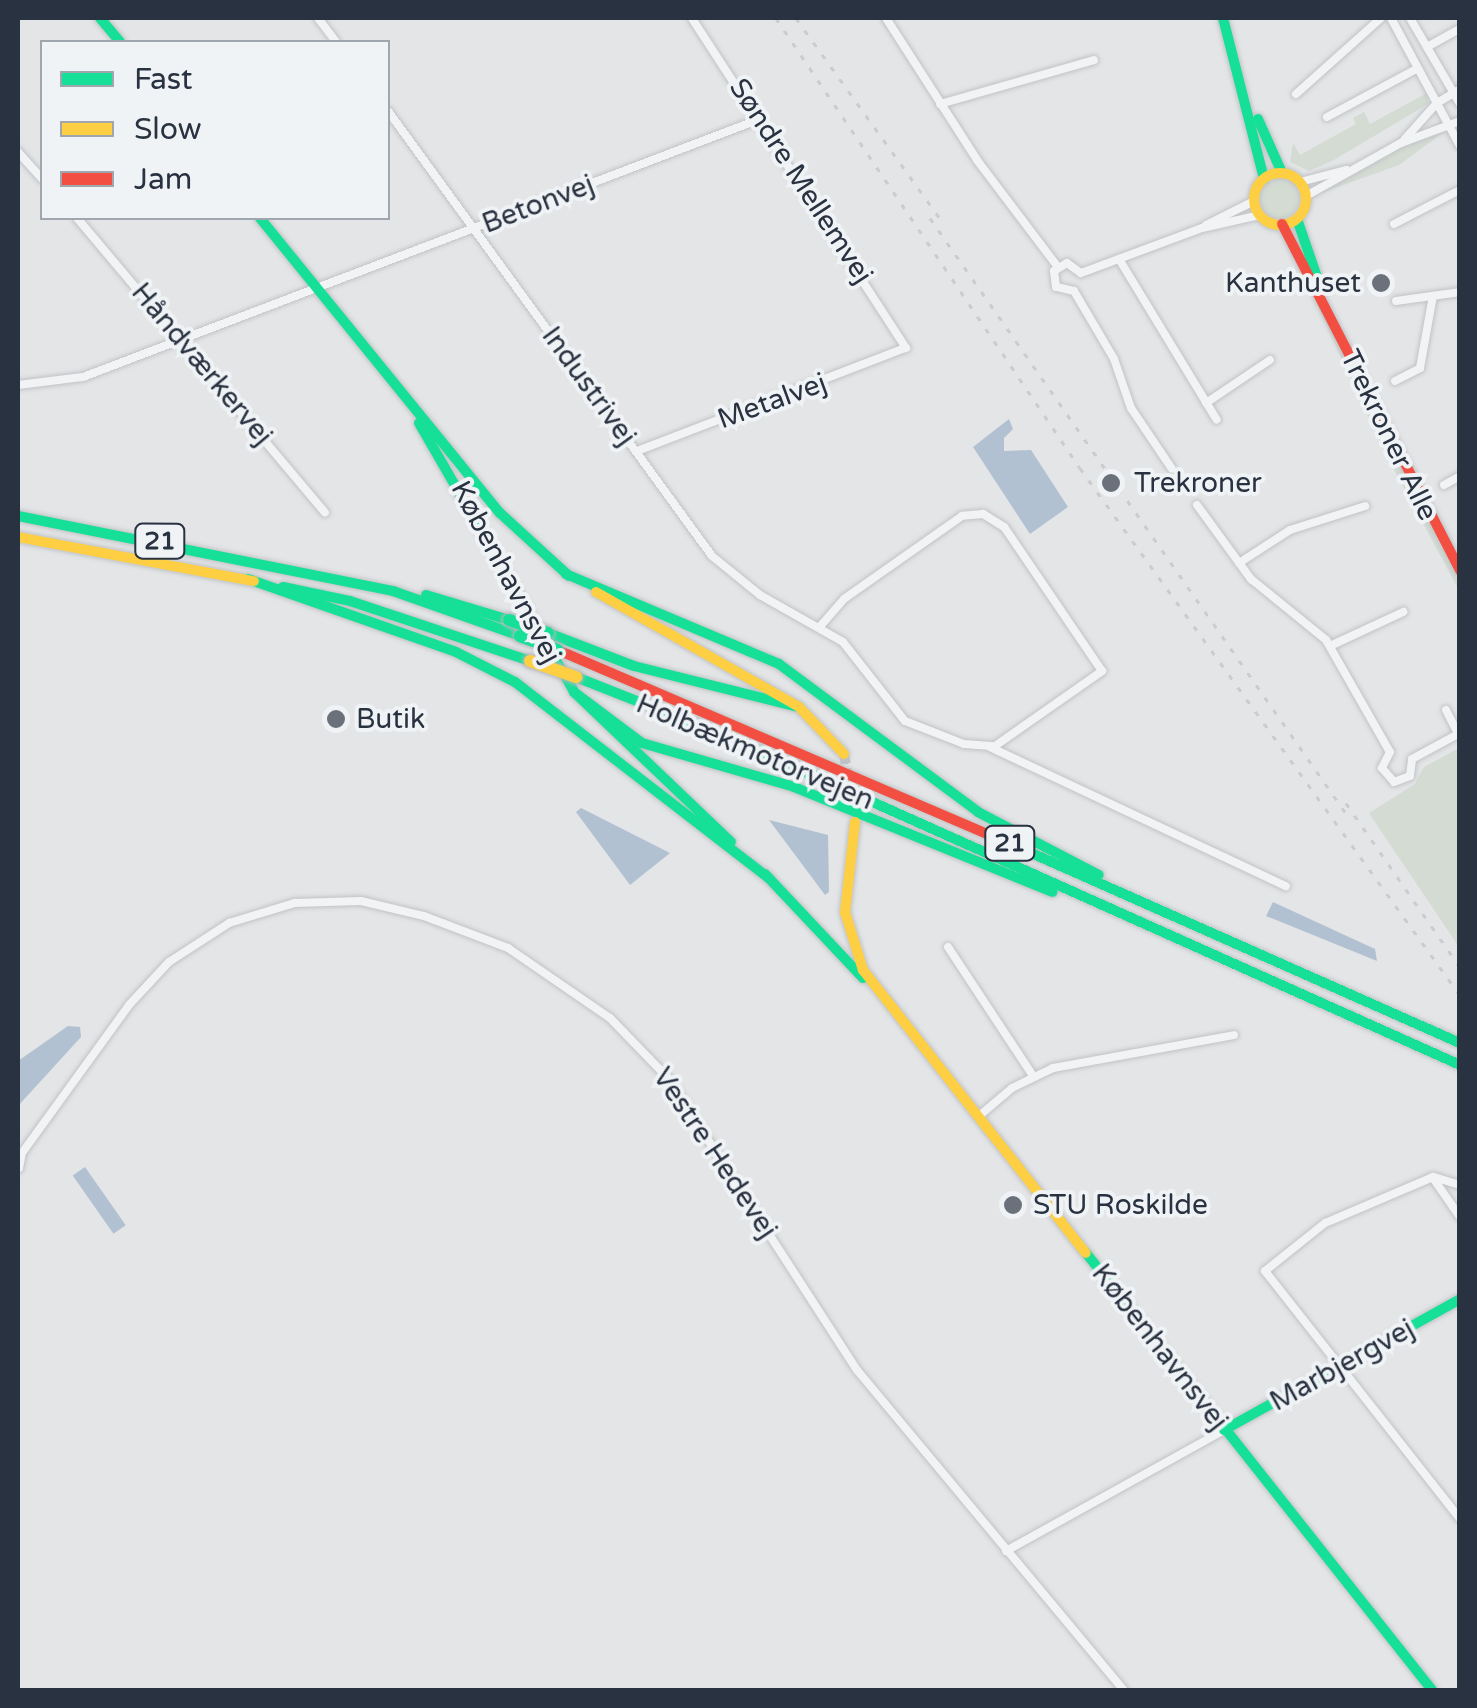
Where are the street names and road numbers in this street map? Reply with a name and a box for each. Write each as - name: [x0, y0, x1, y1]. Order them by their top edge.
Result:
- street label: Søndre Mellemvej: [722, 72, 880, 290]
- street label: Betonvej: [477, 167, 599, 241]
- street label: Håndværkervej: [124, 276, 280, 452]
- street label: Industrivej: [535, 320, 643, 452]
- street label: Trekroner Alle: [1333, 344, 1445, 526]
- street label: Metalvej: [713, 366, 831, 436]
- street label: Københavnsvej: [444, 475, 568, 669]
- road number: 21: [132, 521, 188, 561]
- street label: Holbækmotorvejen: [631, 687, 879, 817]
- road number: 21: [982, 823, 1038, 863]
- street label: Vestre Hedevej: [645, 1061, 785, 1245]
- street label: Københavnsvej: [1085, 1257, 1235, 1437]
- street label: Marbjergvej: [1264, 1312, 1420, 1418]

